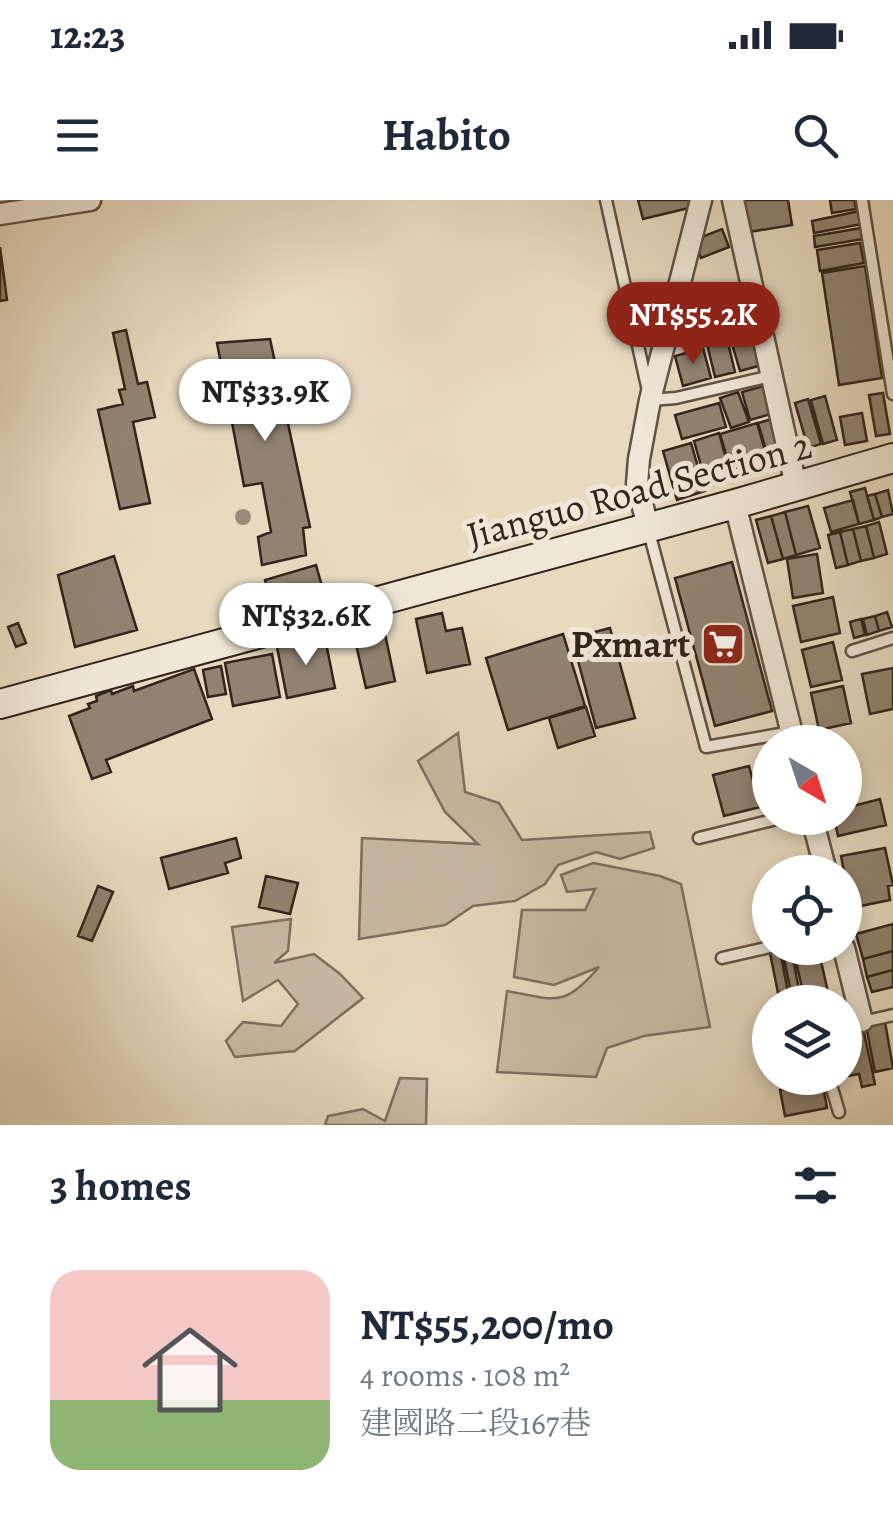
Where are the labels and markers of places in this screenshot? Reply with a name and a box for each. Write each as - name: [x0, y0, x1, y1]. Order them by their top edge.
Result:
- pin: NT$55.2K: [590, 282, 796, 367]
- pin: NT$33.9K: [162, 359, 368, 444]
- pin: NT$32.6K: [203, 583, 409, 668]
- place label: Pxmart: [571, 618, 690, 670]
- supermarket icon: Pxmart: [700, 621, 746, 667]

